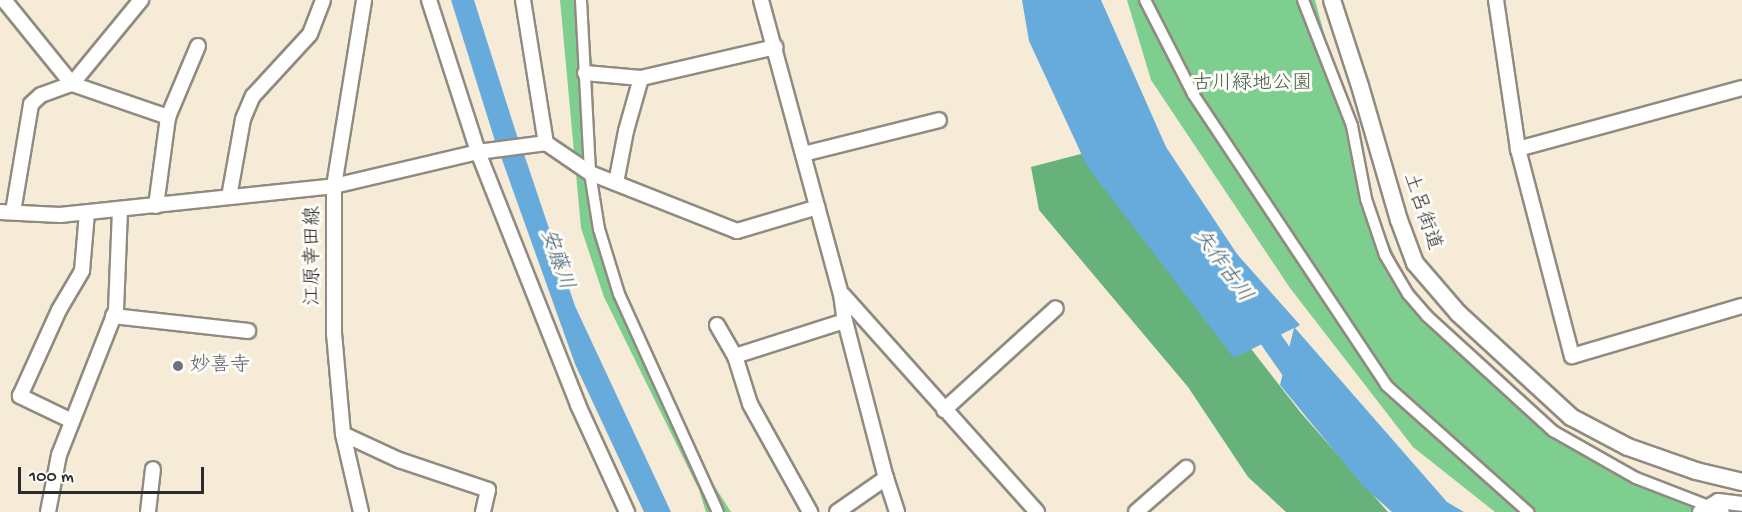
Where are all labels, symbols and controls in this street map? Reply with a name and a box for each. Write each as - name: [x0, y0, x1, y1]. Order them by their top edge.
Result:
- park label: 古川緑地公園: [1192, 72, 1312, 96]
- street label: 土呂街道: [1397, 170, 1445, 254]
- street label: 江原幸田線: [302, 206, 326, 306]
- water label: 安藤川: [533, 226, 577, 294]
- water label: 矢作古川: [1186, 226, 1256, 308]
- place label: 妙喜寺: [190, 354, 250, 378]
- marker: 妙喜寺: [171, 359, 185, 373]
- scale bar: [21, 455, 207, 493]
- text: 100 m: [29, 467, 74, 488]

